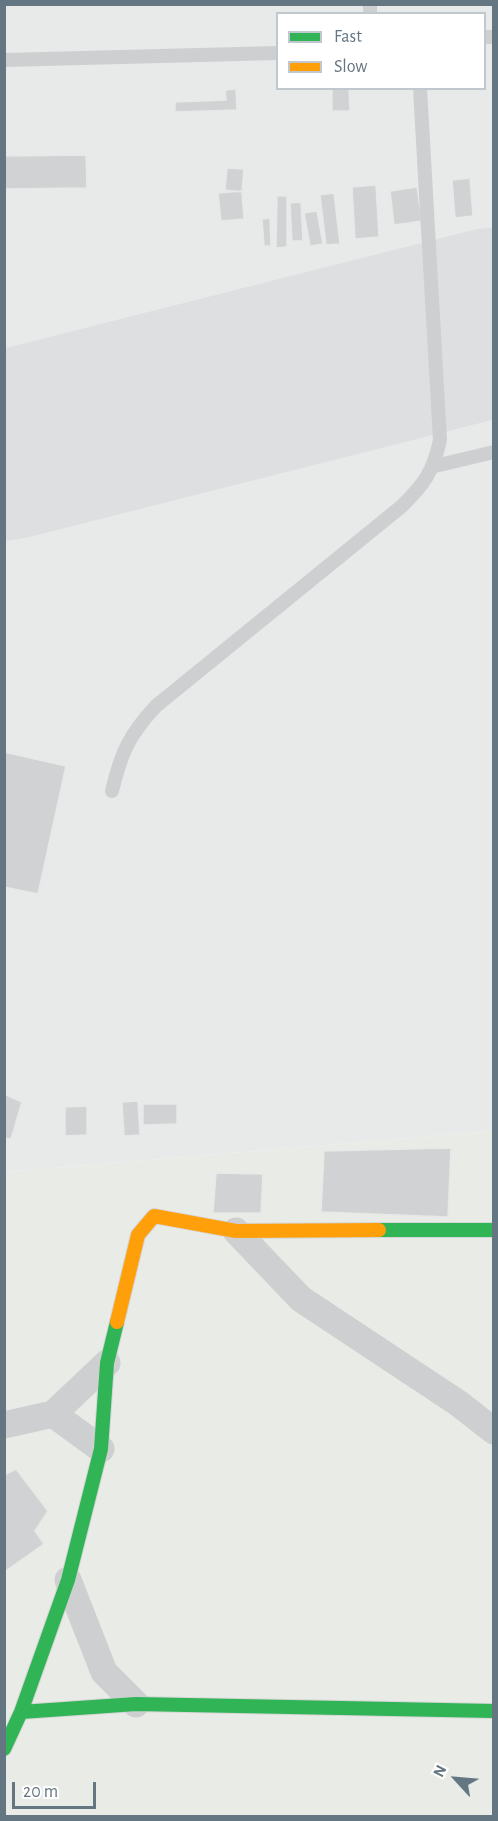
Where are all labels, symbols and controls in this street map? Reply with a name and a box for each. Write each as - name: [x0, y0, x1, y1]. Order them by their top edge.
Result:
- legend: [276, 12, 486, 90]
- text: Fast: [334, 28, 362, 46]
- text: Slow: [334, 58, 367, 76]
- north arrow: [426, 1749, 486, 1809]
- text: N: [430, 1763, 449, 1780]
- scale bar: [15, 1770, 99, 1808]
- text: 20 m: [23, 1783, 58, 1801]

